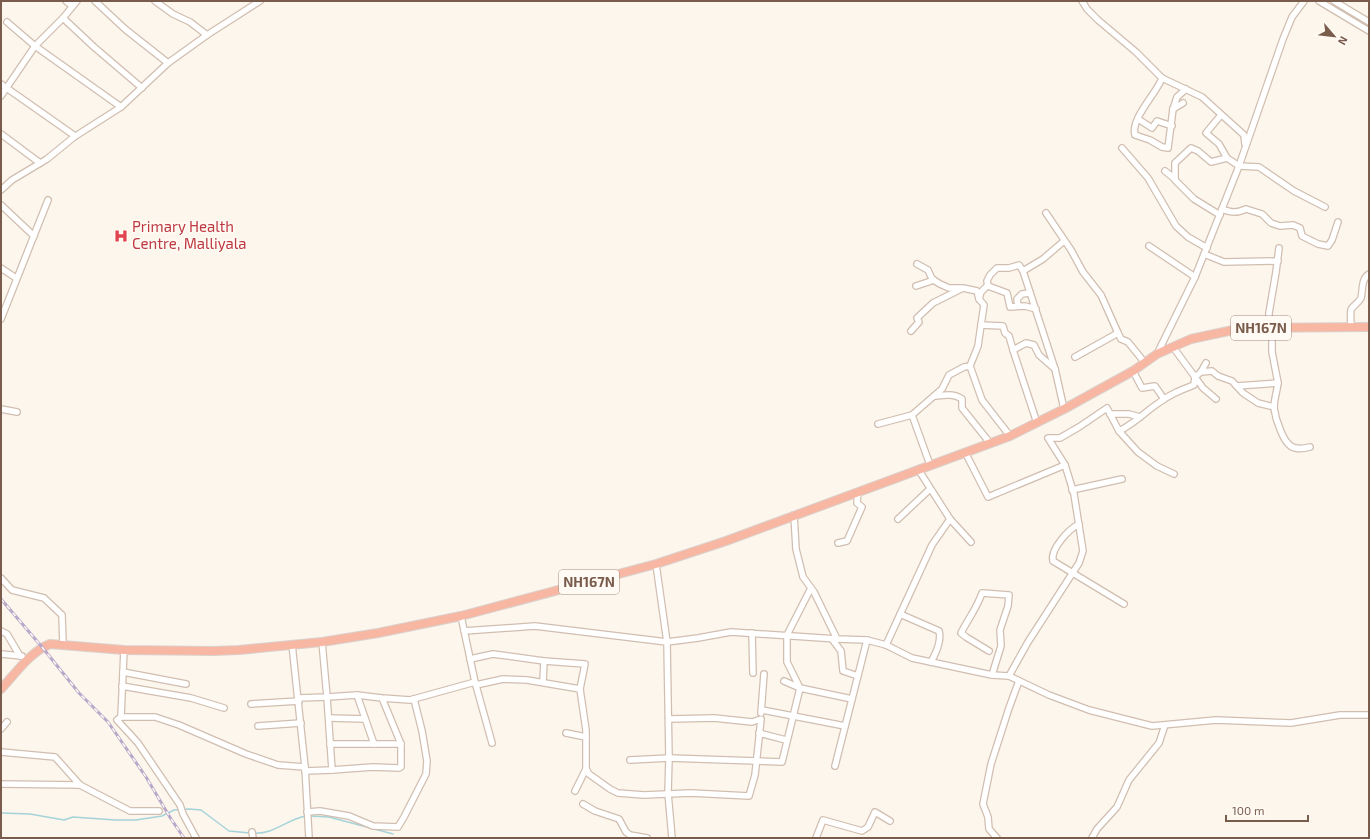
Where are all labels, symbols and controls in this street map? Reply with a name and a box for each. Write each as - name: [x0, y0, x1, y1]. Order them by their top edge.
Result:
- north arrow: [1314, 16, 1354, 56]
- text: N: [1336, 34, 1351, 48]
- place label: Primary Health Centre, Malliyala: [132, 217, 246, 252]
- hospital icon: Primary Health Centre, Malliyala: [113, 228, 129, 244]
- road number: NH167N: [1231, 316, 1291, 340]
- road number: NH167N: [559, 570, 619, 594]
- scale bar: [1226, 797, 1308, 823]
- text: 100 m: [1232, 803, 1264, 817]

